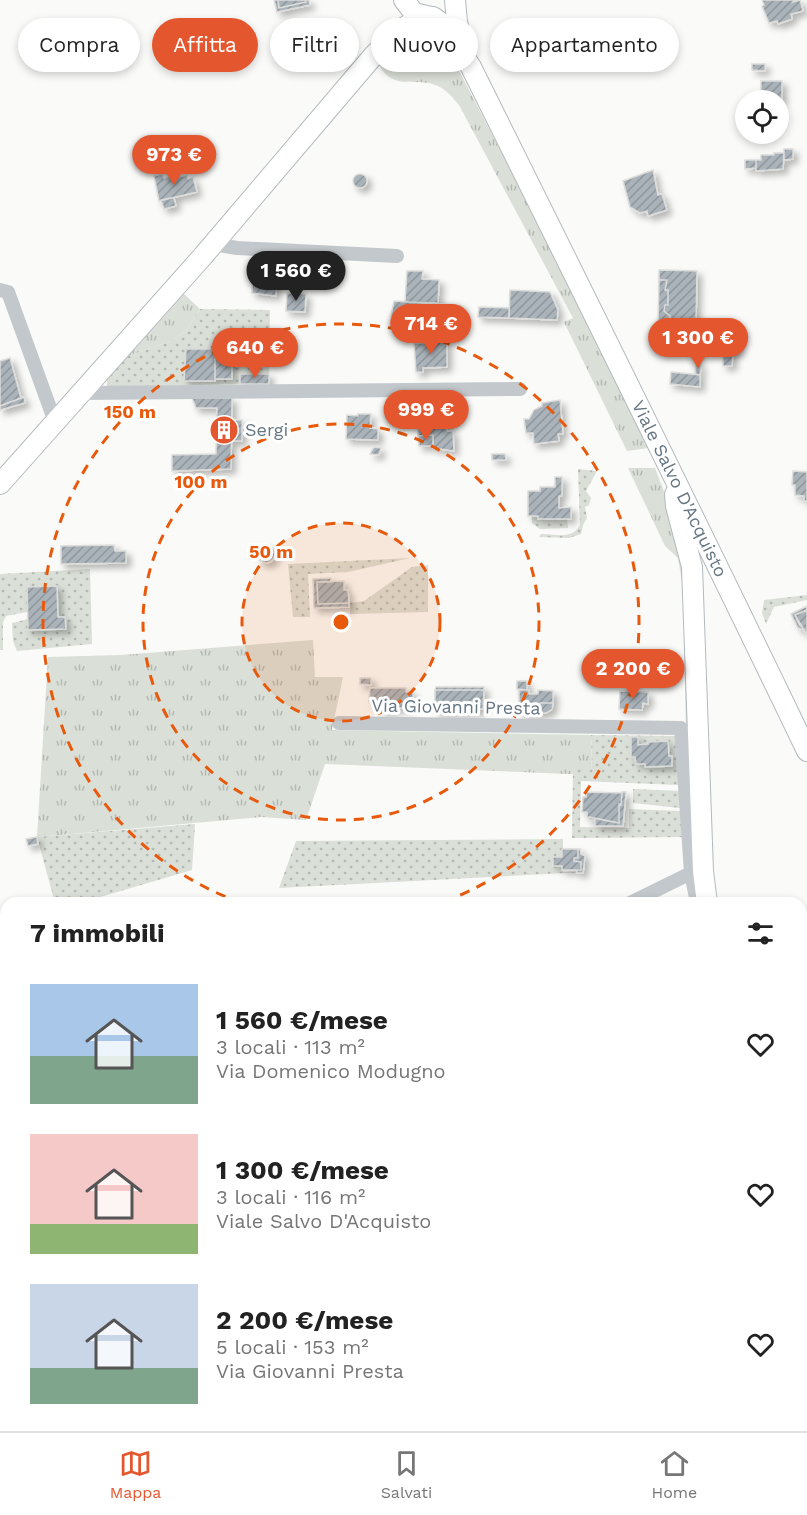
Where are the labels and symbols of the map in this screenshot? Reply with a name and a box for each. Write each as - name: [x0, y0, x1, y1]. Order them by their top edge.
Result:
- pin: 973 €: [132, 135, 216, 186]
- pin: 1 560 €: [241, 251, 351, 302]
- pin: 714 €: [389, 304, 473, 355]
- pin: 1 300 €: [643, 318, 753, 369]
- pin: 640 €: [213, 328, 297, 379]
- pin: 999 €: [384, 390, 468, 441]
- street label: Viale Salvo D'Acquisto: [628, 397, 732, 580]
- text: 150 m: [104, 401, 156, 422]
- building icon: Sergi: [208, 414, 240, 446]
- place label: Sergi: [245, 419, 288, 440]
- text: 100 m: [174, 471, 228, 492]
- text: 50 m: [249, 541, 293, 562]
- centre of rings: [331, 612, 351, 632]
- pin: 2 200 €: [578, 649, 688, 700]
- street label: Via Giovanni Presta: [371, 695, 541, 718]

